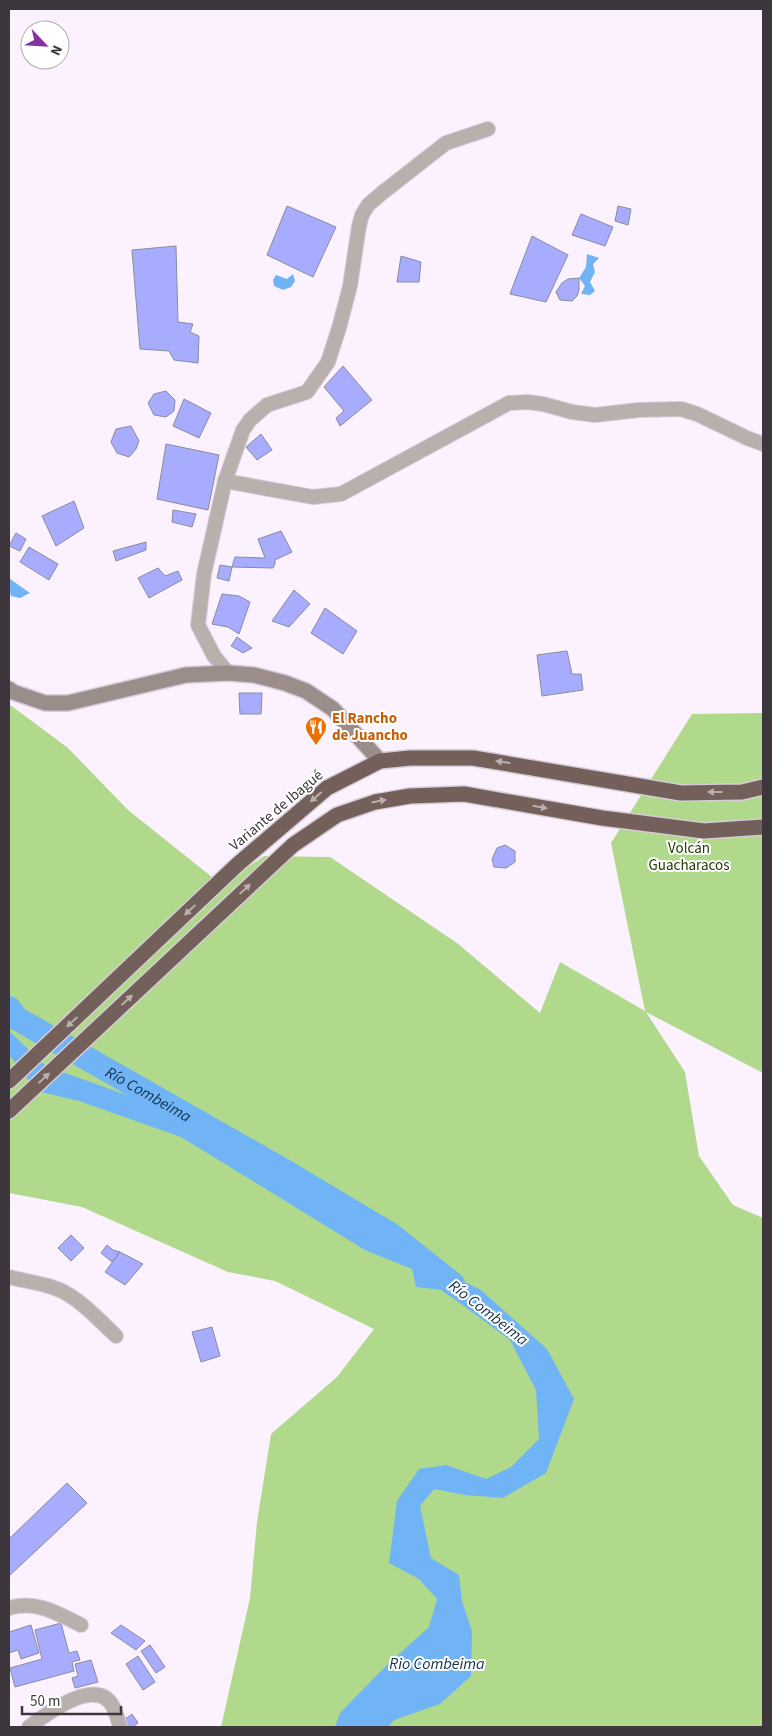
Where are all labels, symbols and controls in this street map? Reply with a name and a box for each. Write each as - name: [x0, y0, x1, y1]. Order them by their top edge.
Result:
- north arrow: [20, 20, 70, 70]
- text: N: [45, 42, 67, 59]
- place label: El Rancho de Juancho: [332, 708, 408, 746]
- restaurant icon: El Rancho de Juancho: [304, 715, 328, 746]
- one-way arrow: [494, 758, 510, 766]
- street label: Variante de Ibagué: [225, 765, 328, 856]
- one-way arrow: [707, 788, 723, 796]
- one-way arrow: [309, 792, 322, 803]
- one-way arrow: [372, 797, 388, 805]
- one-way arrow: [532, 804, 548, 812]
- park label: Volcán Guacharacos: [649, 838, 729, 876]
- one-way arrow: [239, 883, 251, 895]
- one-way arrow: [184, 904, 196, 916]
- one-way arrow: [121, 994, 133, 1006]
- one-way arrow: [66, 1016, 78, 1028]
- water label: Río Combeima: [101, 1061, 196, 1128]
- one-way arrow: [38, 1072, 50, 1084]
- water label: Río Combeima: [444, 1275, 533, 1351]
- water label: Rio Combeima: [389, 1653, 485, 1675]
- scale bar: [22, 1684, 121, 1716]
- text: 50 m: [30, 1691, 60, 1712]

